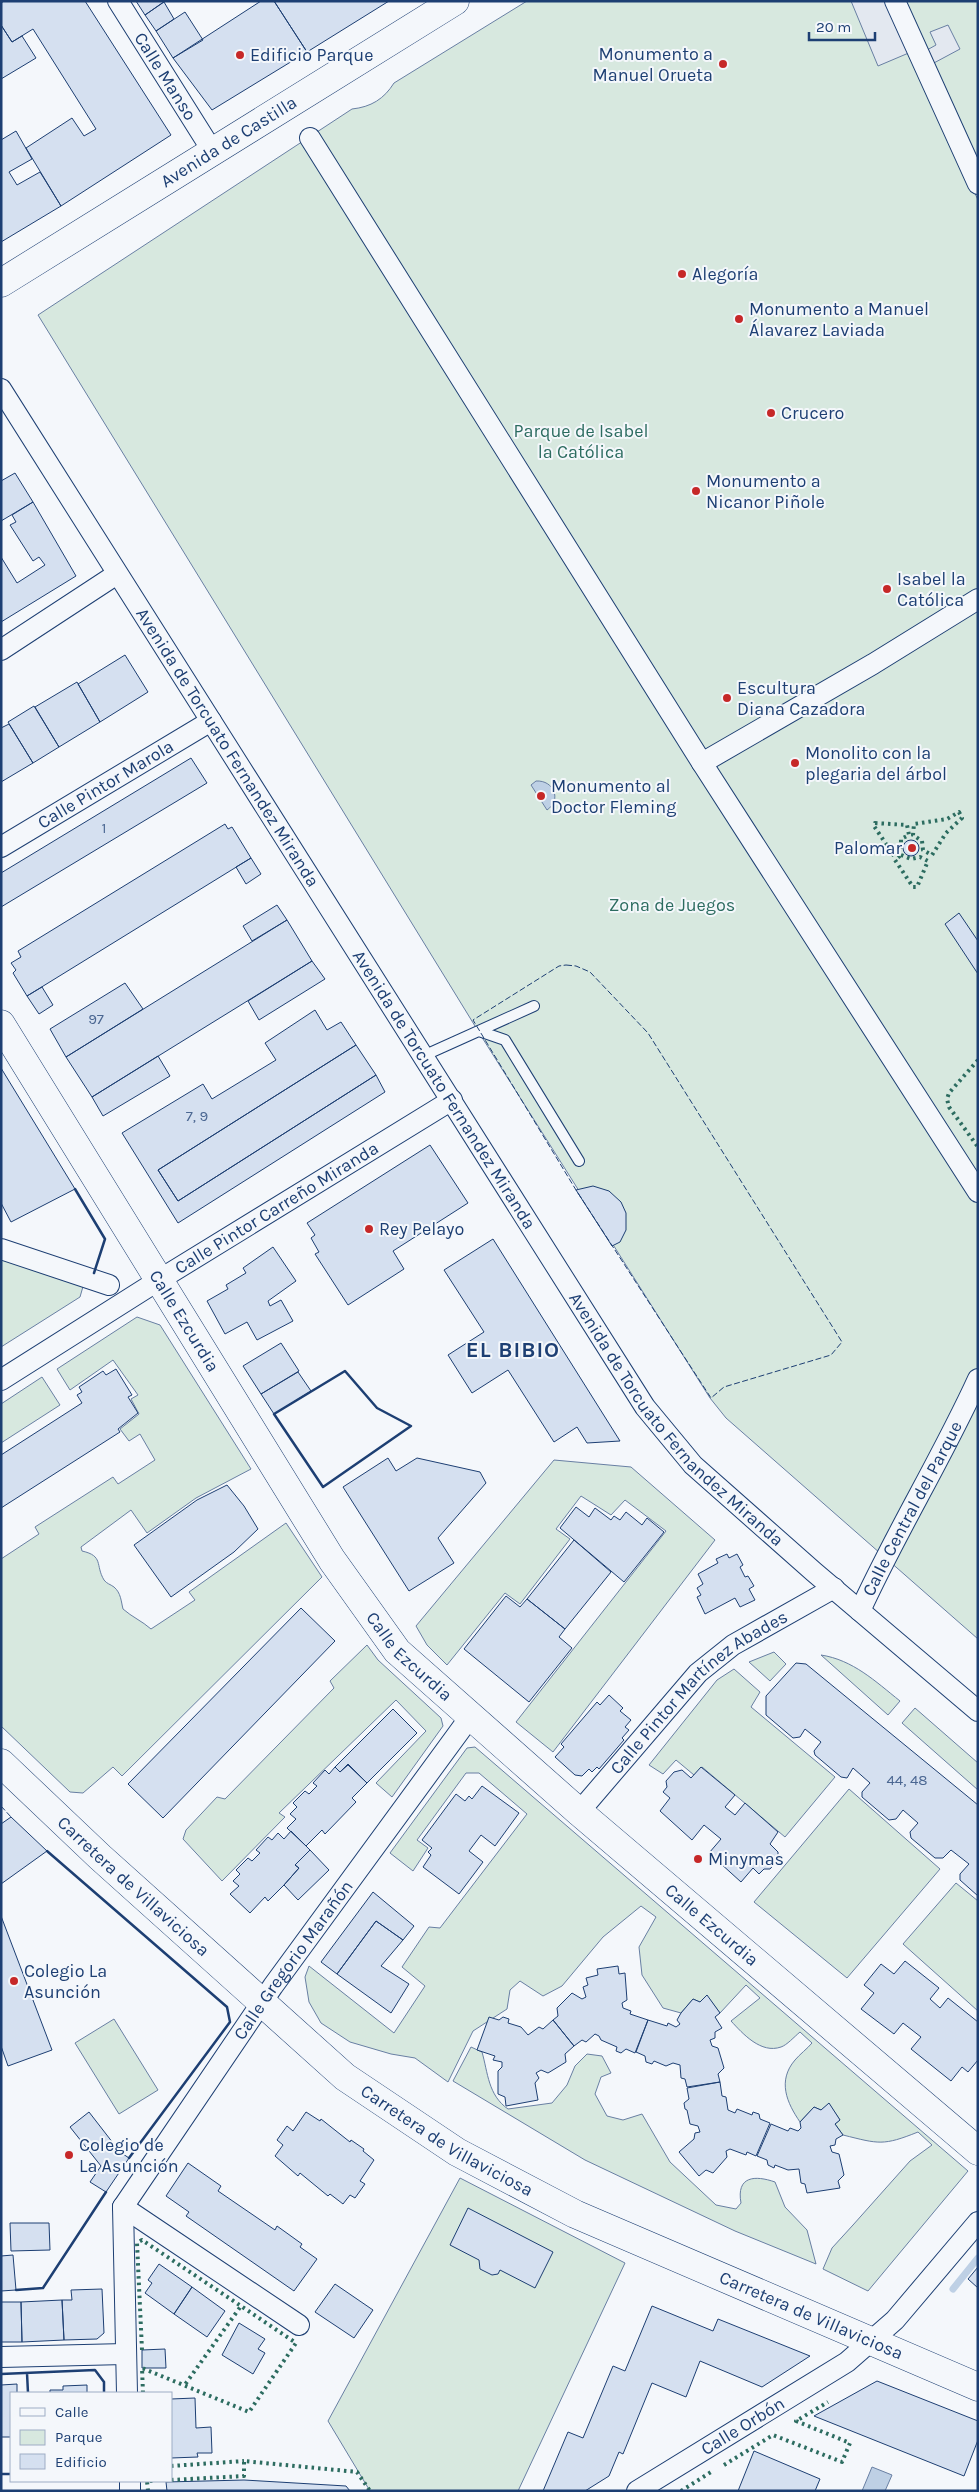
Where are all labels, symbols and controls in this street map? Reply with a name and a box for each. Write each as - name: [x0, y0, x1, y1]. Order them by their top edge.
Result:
- scale bar: [809, 10, 875, 42]
- text: 20 m: [816, 18, 851, 36]
- street label: Calle Manso: [129, 28, 201, 124]
- place label: Monumento a Manuel Orueta: [593, 43, 713, 86]
- place label: Edificio Parque: [250, 44, 374, 66]
- marker: Edificio Parque: [234, 49, 246, 61]
- marker: Monumento a Manuel Orueta: [717, 58, 729, 70]
- street label: Avenida de Castilla: [157, 91, 301, 192]
- place label: Alegoría: [692, 263, 758, 285]
- marker: Alegoría: [676, 268, 688, 280]
- place label: Monumento a Manuel Álavarez Laviada: [749, 298, 929, 341]
- marker: Monumento a Manuel Álavarez Laviada: [733, 313, 745, 325]
- place label: Crucero: [781, 402, 844, 424]
- marker: Crucero: [765, 407, 777, 419]
- park label: Parque de Isabel la Católica: [514, 420, 648, 463]
- place label: Monumento a Nicanor Piñole: [706, 470, 825, 513]
- marker: Monumento a Nicanor Piñole: [690, 485, 702, 497]
- place label: Isabel la Católica: [897, 568, 966, 611]
- marker: Isabel la Católica: [881, 583, 893, 595]
- street label: Avenida de Torcuato Fernandez Miranda: [131, 604, 324, 891]
- place label: Escultura Diana Cazadora: [737, 677, 866, 720]
- marker: Escultura Diana Cazadora: [721, 692, 733, 704]
- street label: Calle Pintor Marola: [34, 735, 178, 833]
- place label: Monolito con la plegaria del árbol: [805, 742, 947, 785]
- marker: Monolito con la plegaria del árbol: [789, 757, 801, 769]
- place label: Monumento al Doctor Fleming: [551, 775, 676, 818]
- marker: Monumento al Doctor Fleming: [535, 790, 547, 802]
- house number: 1: [102, 819, 106, 837]
- place label: Palomar: [834, 837, 902, 859]
- marker: Palomar: [906, 842, 918, 854]
- park label: Zona de Juegos: [609, 894, 735, 916]
- street label: Avenida de Torcuato Fernandez Miranda: [348, 946, 541, 1233]
- house number: 97: [88, 1010, 104, 1028]
- house number: 7, 9: [186, 1107, 208, 1125]
- street label: Calle Pintor Carreño Miranda: [171, 1137, 382, 1279]
- place label: Rey Pelayo: [379, 1218, 464, 1240]
- marker: Rey Pelayo: [363, 1223, 375, 1235]
- street label: Calle Ezcurdia: [145, 1266, 224, 1376]
- street label: Avenida de Torcuato Fernandez Miranda: [564, 1288, 788, 1551]
- district label: EL BIBIO: [466, 1337, 560, 1363]
- street label: Calle Central del Parque: [858, 1417, 967, 1600]
- street label: Calle Pintor Martínez Abades: [605, 1605, 791, 1779]
- street label: Calle Ezcurdia: [361, 1607, 457, 1706]
- house number: 44, 48: [886, 1771, 928, 1789]
- street label: Carretera de Villaviciosa: [53, 1811, 214, 1961]
- place label: Minymas: [708, 1848, 784, 1870]
- marker: Minymas: [692, 1853, 704, 1865]
- street label: Calle Gregorio Marañón: [229, 1876, 358, 2044]
- street label: Calle Ezcurdia: [660, 1879, 763, 1971]
- place label: Colegio La Asunción: [24, 1960, 107, 2003]
- marker: Colegio La Asunción: [8, 1975, 20, 1987]
- street label: Carretera de Villaviciosa: [356, 2080, 537, 2201]
- place label: Colegio de La Asunción: [79, 2134, 179, 2177]
- marker: Colegio de La Asunción: [63, 2149, 75, 2161]
- street label: Carretera de Villaviciosa: [716, 2266, 907, 2365]
- legend: [10, 2392, 172, 2482]
- street label: Calle Orbón: [697, 2392, 789, 2460]
- text: Calle: [55, 2403, 89, 2421]
- text: Parque: [55, 2428, 103, 2446]
- text: Edificio: [55, 2453, 107, 2471]

